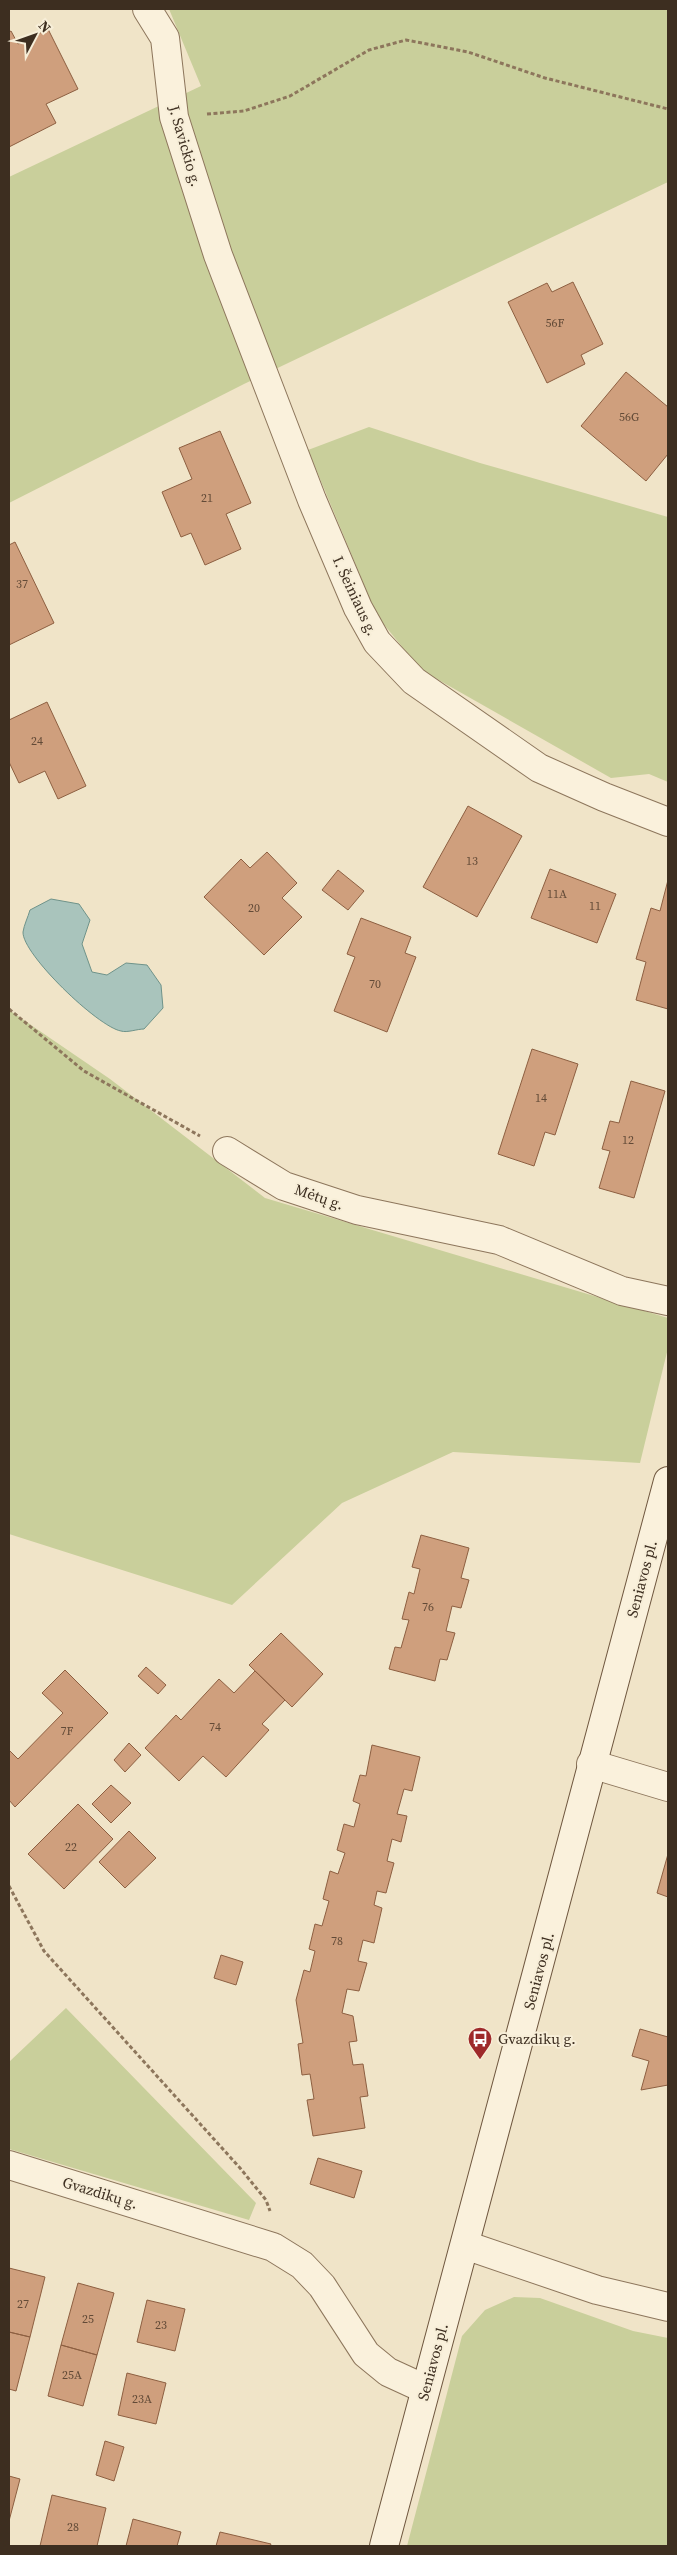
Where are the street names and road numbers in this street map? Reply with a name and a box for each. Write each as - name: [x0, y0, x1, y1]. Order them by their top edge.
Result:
- street label: J. Savickio g.: [164, 102, 207, 189]
- street label: I. Šeiniaus g.: [328, 553, 383, 639]
- street label: Mėtų g.: [292, 1178, 346, 1215]
- street label: Seniavos pl.: [621, 1538, 662, 1620]
- street label: Seniavos pl.: [518, 1930, 559, 2012]
- street label: Gvazdikų g.: [60, 2171, 140, 2214]
- street label: Seniavos pl.: [412, 2321, 453, 2403]

